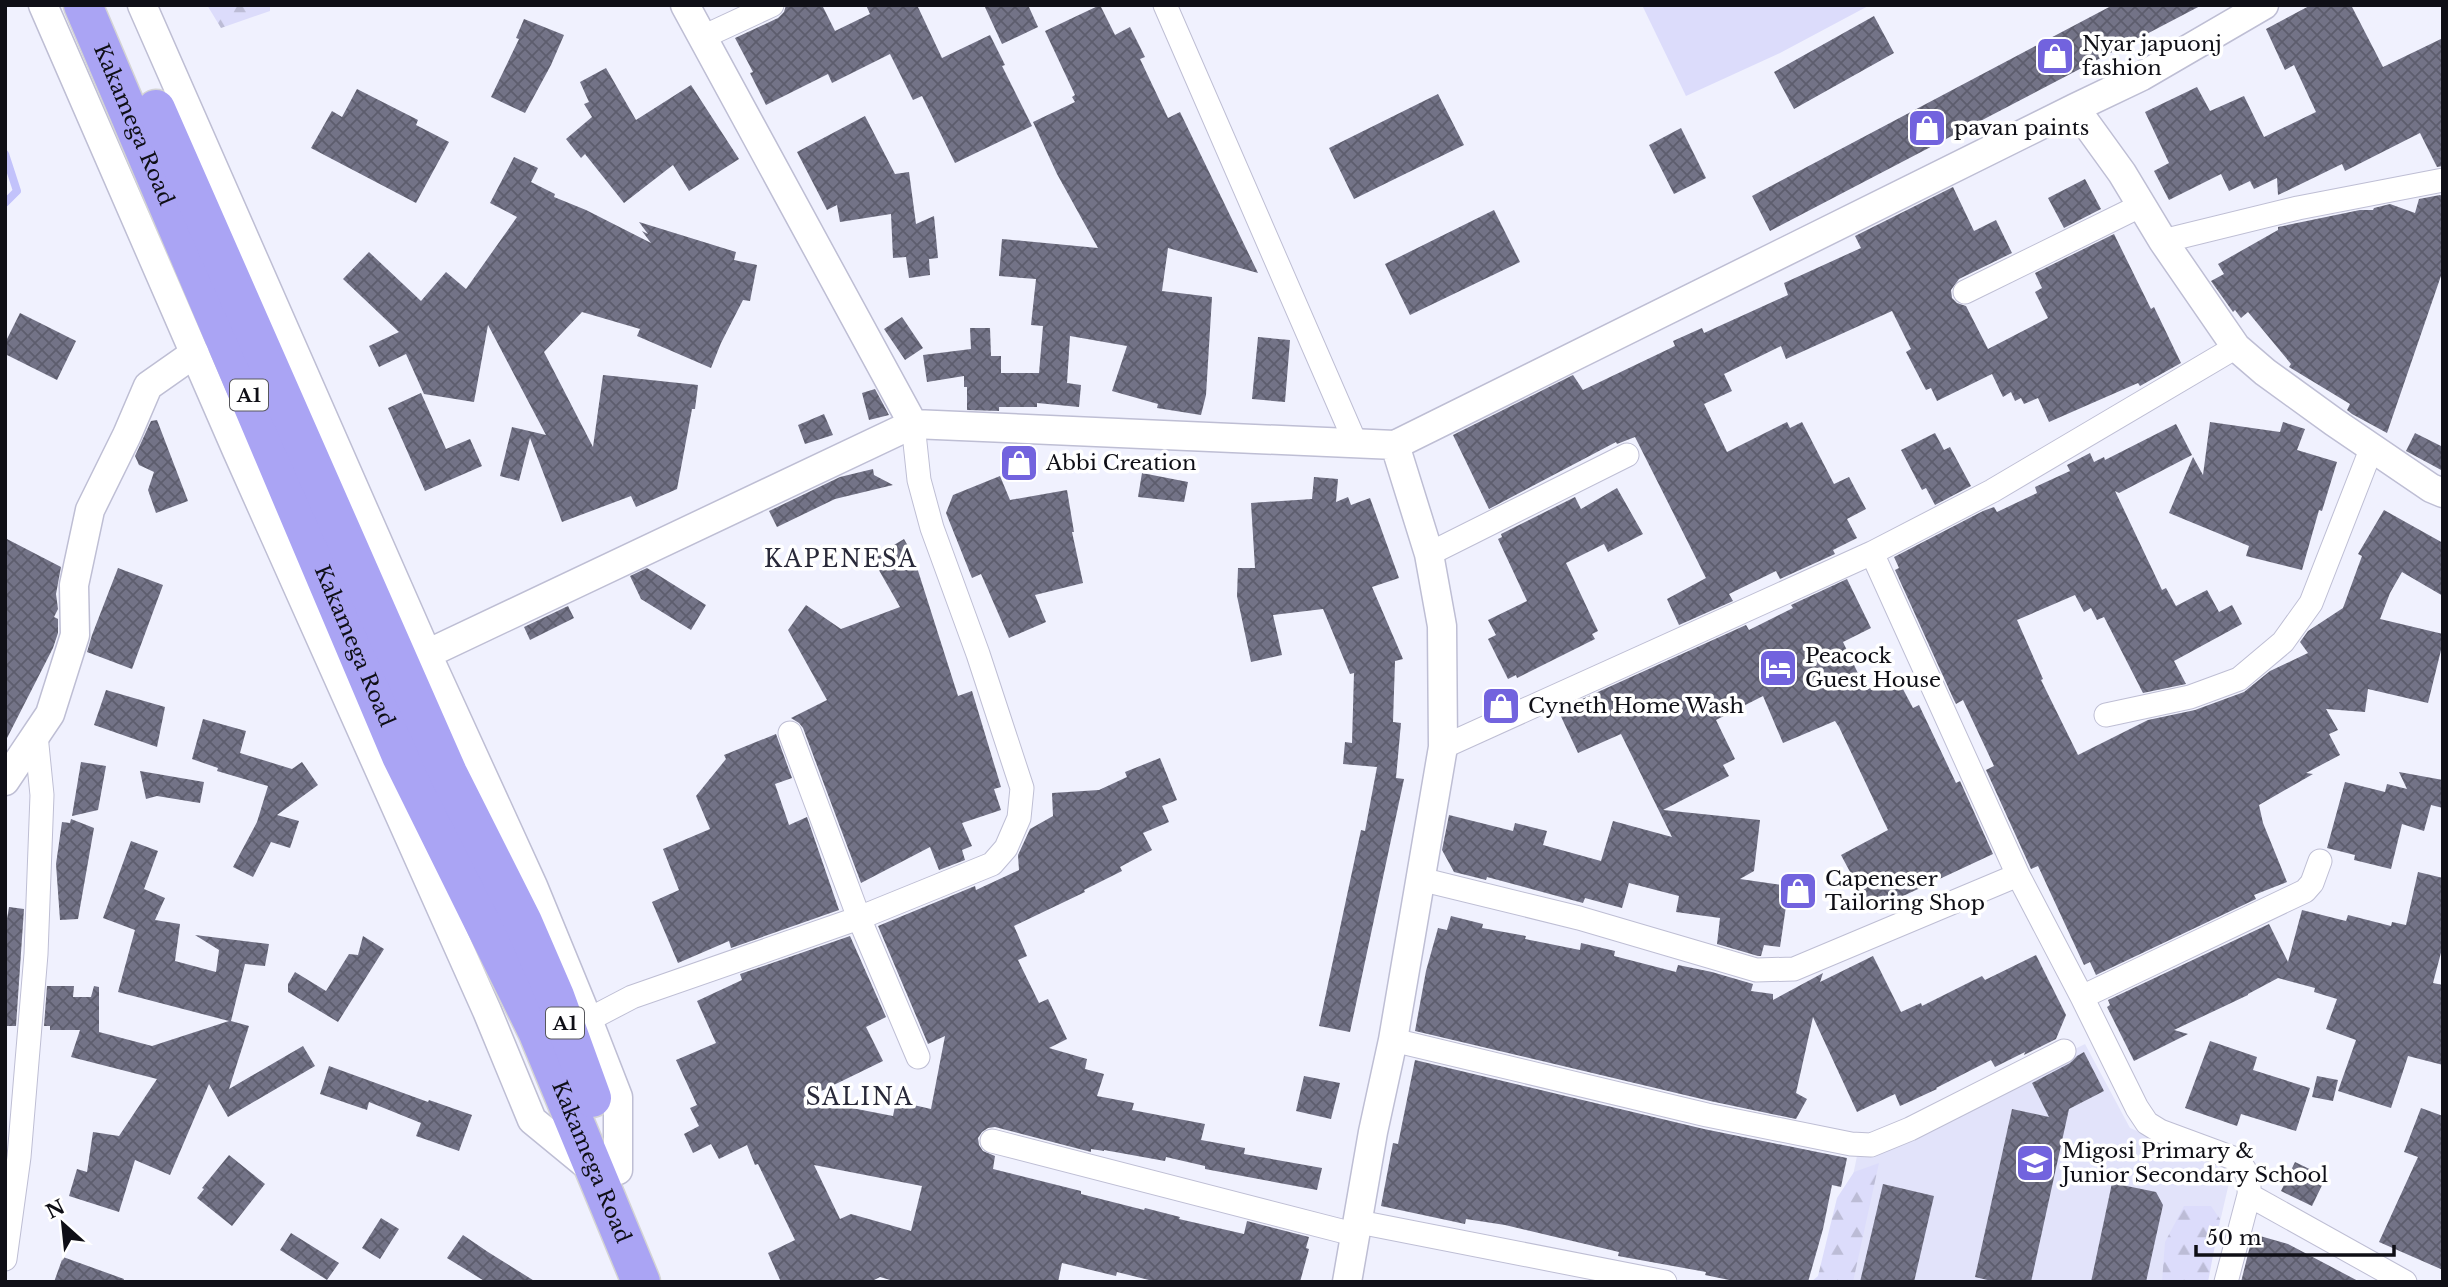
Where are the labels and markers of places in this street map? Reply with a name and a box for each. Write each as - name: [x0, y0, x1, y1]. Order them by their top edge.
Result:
- place label: Nyar japuonj fashion: [2082, 31, 2222, 81]
- shop icon: Nyar japuonj fashion: [2034, 35, 2076, 77]
- shop icon: pavan paints: [1906, 107, 1948, 149]
- place label: pavan paints: [1954, 115, 2089, 141]
- shop icon: Abbi Creation: [998, 442, 1040, 484]
- place label: Abbi Creation: [1045, 450, 1196, 476]
- place label: Peacock Guest House: [1805, 643, 1941, 693]
- hotel icon: Peacock Guest House: [1757, 647, 1799, 689]
- shop icon: Cyneth Home Wash: [1480, 685, 1522, 727]
- place label: Cyneth Home Wash: [1528, 693, 1744, 719]
- place label: Capeneser Tailoring Shop: [1825, 866, 1985, 916]
- shop icon: Capeneser Tailoring Shop: [1777, 870, 1819, 912]
- place label: Migosi Primary & Junior Secondary School: [2059, 1138, 2328, 1188]
- school or university icon: Migosi Primary & Junior Secondary School: [2014, 1142, 2056, 1184]

